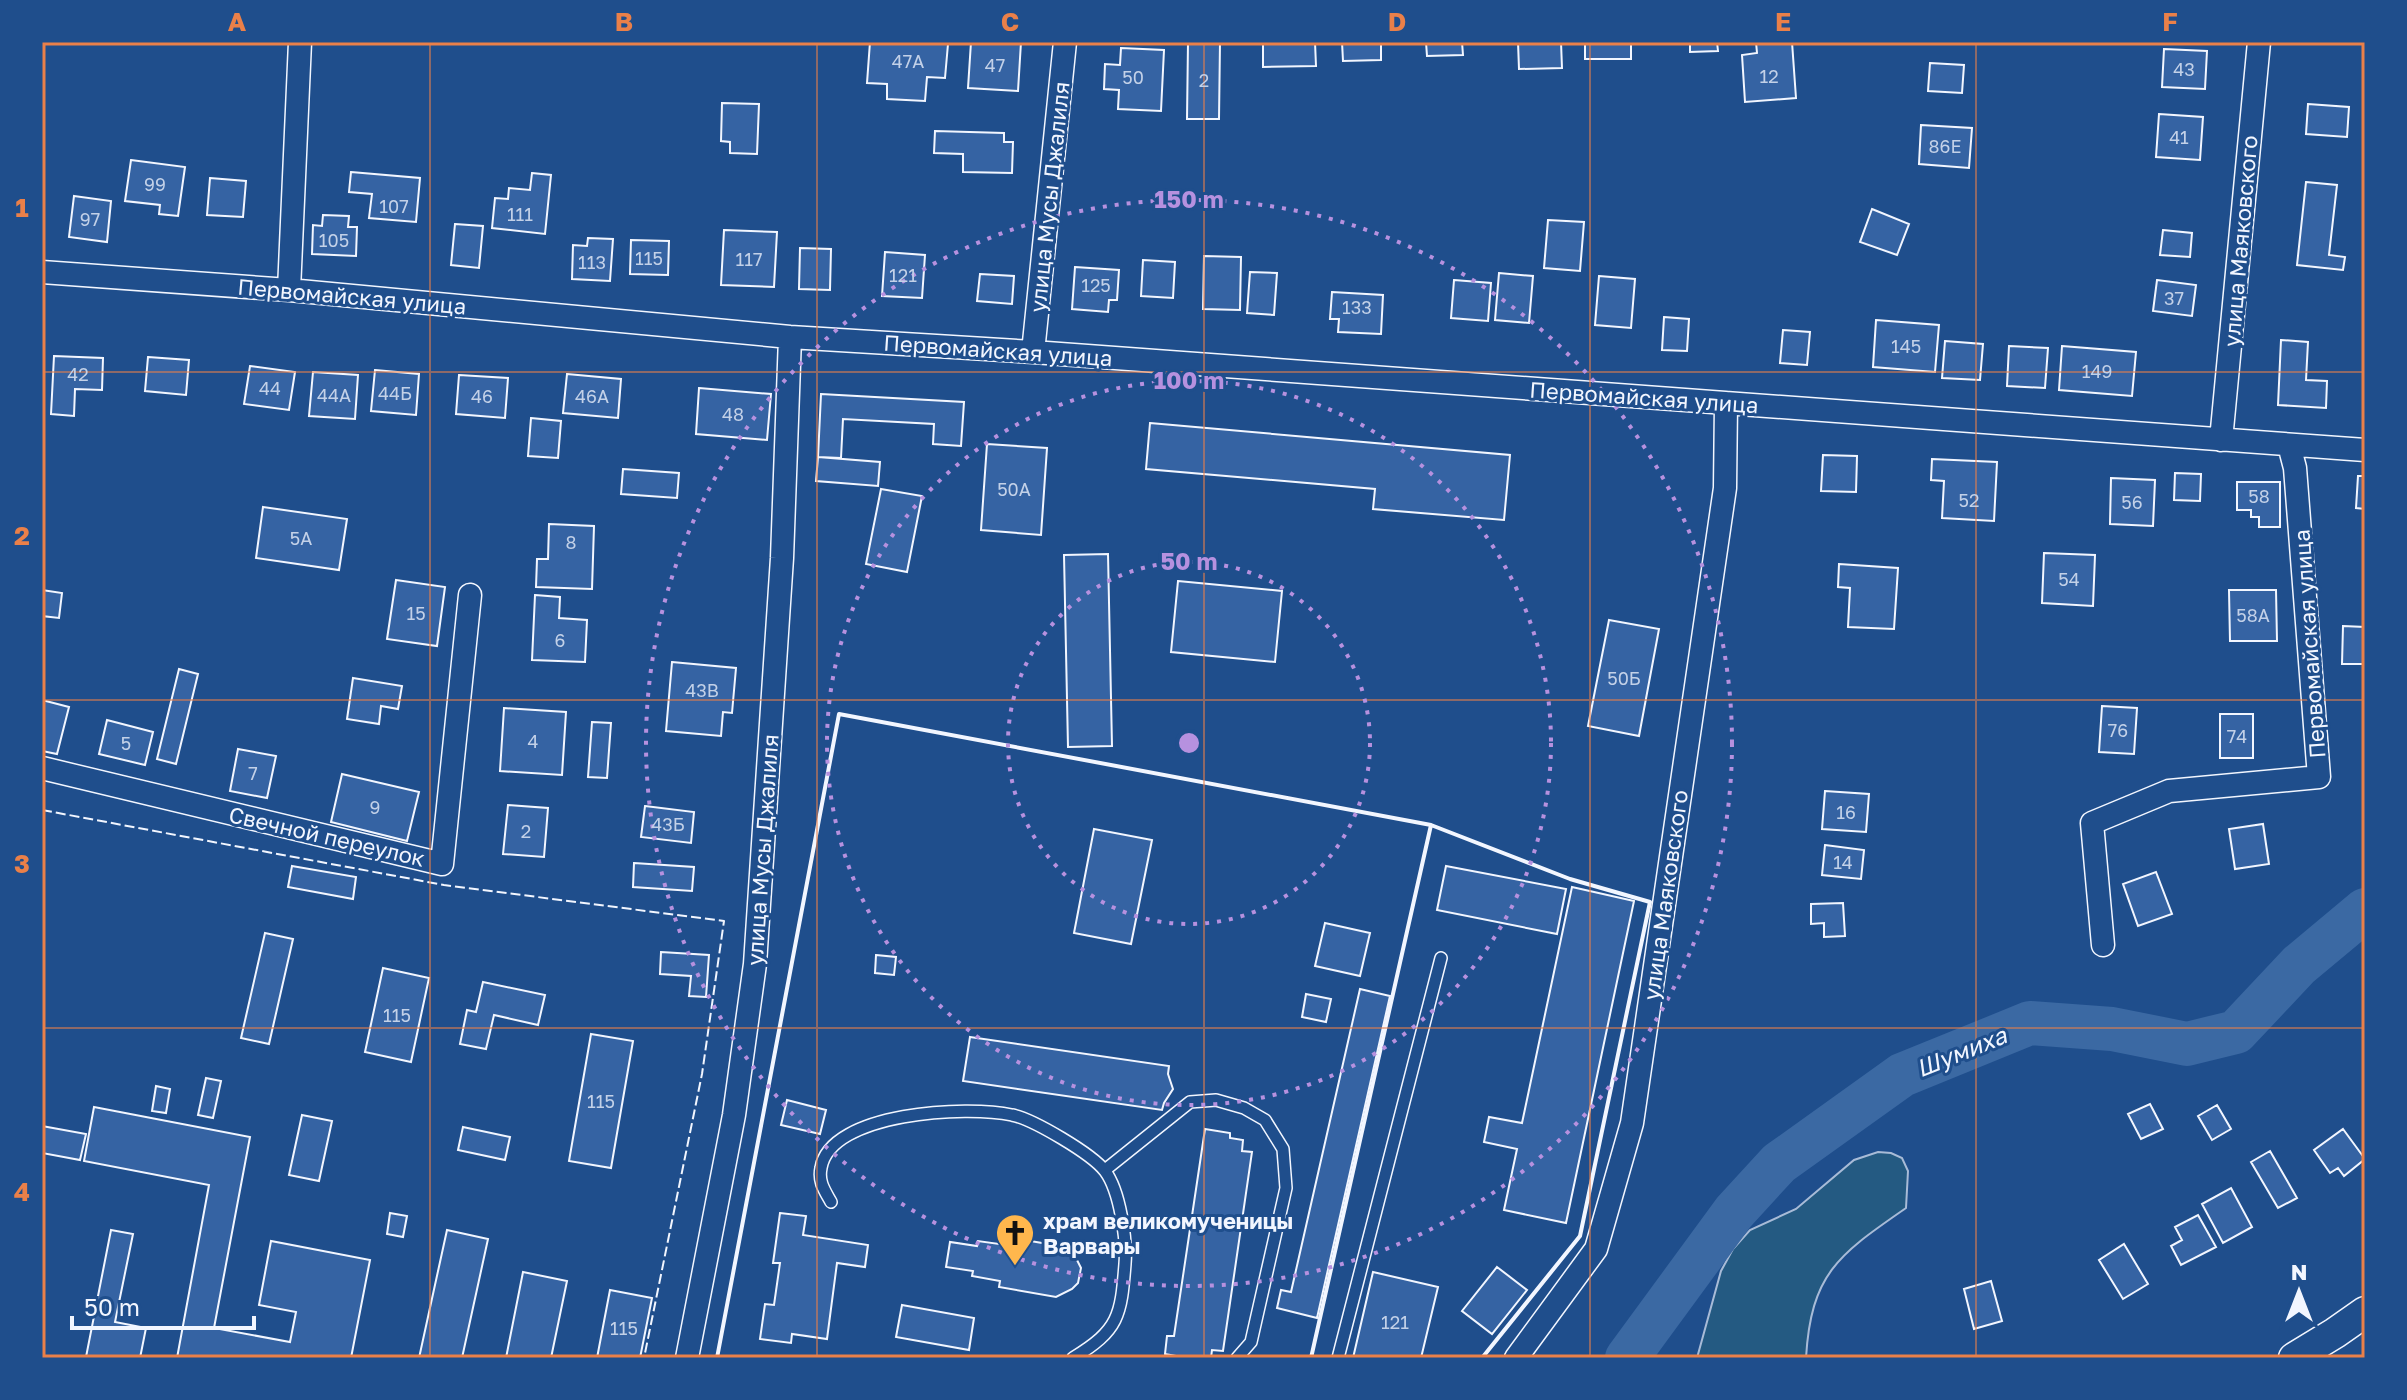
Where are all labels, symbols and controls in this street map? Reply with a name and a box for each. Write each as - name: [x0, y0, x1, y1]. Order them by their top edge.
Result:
- text: A: [228, 6, 247, 37]
- text: B: [615, 6, 633, 37]
- text: C: [1001, 6, 1019, 37]
- text: D: [1388, 6, 1406, 37]
- text: E: [1775, 6, 1791, 37]
- text: F: [2162, 6, 2178, 37]
- house number: 47А: [892, 50, 924, 72]
- house number: 47: [985, 54, 1005, 76]
- house number: 43: [2173, 58, 2195, 80]
- house number: 12: [1759, 65, 1779, 87]
- house number: 50: [1122, 66, 1144, 88]
- house number: 2: [1199, 69, 1209, 91]
- street label: улица Мусы Джалиля: [1023, 80, 1075, 314]
- house number: 41: [2169, 126, 2189, 148]
- street label: улица Маяковского: [2217, 134, 2263, 348]
- house number: 86Е: [1929, 135, 1961, 157]
- house number: 99: [144, 173, 166, 195]
- text: 150 m: [1154, 184, 1224, 213]
- text: 1: [15, 192, 29, 223]
- house number: 107: [379, 195, 409, 217]
- house number: 111: [507, 203, 533, 225]
- house number: 97: [80, 208, 100, 230]
- house number: 105: [319, 229, 349, 251]
- house number: 115: [635, 247, 663, 269]
- house number: 117: [736, 248, 763, 270]
- house number: 113: [578, 251, 606, 273]
- house number: 121: [889, 264, 917, 286]
- street label: Первомайская улица: [237, 273, 467, 319]
- house number: 125: [1081, 274, 1111, 296]
- house number: 37: [2164, 287, 2184, 309]
- house number: 133: [1342, 296, 1372, 318]
- street label: Первомайская улица: [883, 329, 1113, 371]
- house number: 145: [1891, 335, 1921, 357]
- house number: 149: [2082, 360, 2112, 382]
- house number: 42: [67, 363, 89, 385]
- text: 100 m: [1154, 365, 1224, 394]
- street label: Первомайская улица: [1529, 376, 1759, 418]
- house number: 44: [259, 377, 281, 399]
- house number: 44Б: [378, 382, 412, 404]
- house number: 44А: [317, 384, 351, 406]
- house number: 46: [471, 385, 493, 407]
- house number: 46А: [575, 385, 609, 407]
- house number: 48: [722, 403, 744, 425]
- house number: 50А: [997, 478, 1031, 500]
- house number: 58: [2248, 485, 2270, 507]
- house number: 52: [1959, 489, 1979, 511]
- house number: 56: [2121, 491, 2143, 513]
- text: 2: [14, 520, 30, 551]
- house number: 5А: [290, 527, 312, 549]
- street label: Первомайская улица: [2288, 529, 2330, 759]
- house number: 8: [566, 531, 576, 553]
- text: 50 m: [1160, 546, 1218, 575]
- house number: 54: [2058, 568, 2080, 590]
- house number: 15: [406, 602, 426, 624]
- house number: 58А: [2236, 604, 2270, 626]
- house number: 6: [555, 629, 565, 651]
- house number: 50Б: [1607, 667, 1641, 689]
- house number: 43В: [685, 679, 719, 701]
- house number: 76: [2108, 719, 2128, 741]
- house number: 74: [2227, 725, 2247, 747]
- centre of rings: [1175, 729, 1203, 757]
- house number: 4: [528, 730, 539, 752]
- house number: 5: [121, 732, 131, 754]
- street label: улица Мусы Джалиля: [740, 733, 784, 967]
- house number: 7: [248, 762, 258, 784]
- street label: улица Маяковского: [1637, 788, 1693, 1002]
- house number: 9: [370, 796, 380, 818]
- street label: Свечной переулок: [226, 800, 428, 872]
- house number: 16: [1836, 801, 1856, 823]
- house number: 43Б: [651, 813, 685, 835]
- house number: 2: [521, 820, 531, 842]
- text: 3: [14, 848, 30, 879]
- house number: 14: [1833, 851, 1853, 873]
- house number: 115: [383, 1004, 411, 1026]
- water label: Шумиха: [1911, 1019, 2012, 1083]
- house number: 115: [587, 1090, 615, 1112]
- text: 4: [14, 1176, 30, 1207]
- place label: храм великомученицы Варвары: [1043, 1207, 1293, 1259]
- church icon: храм великомученицы Варвары: [994, 1212, 1036, 1267]
- north arrow: [2259, 1252, 2339, 1332]
- text: N: [2291, 1258, 2307, 1285]
- scale bar: [72, 1280, 254, 1330]
- text: 50 m: [84, 1292, 140, 1321]
- house number: 121: [1381, 1311, 1409, 1333]
- house number: 115: [610, 1317, 638, 1339]

